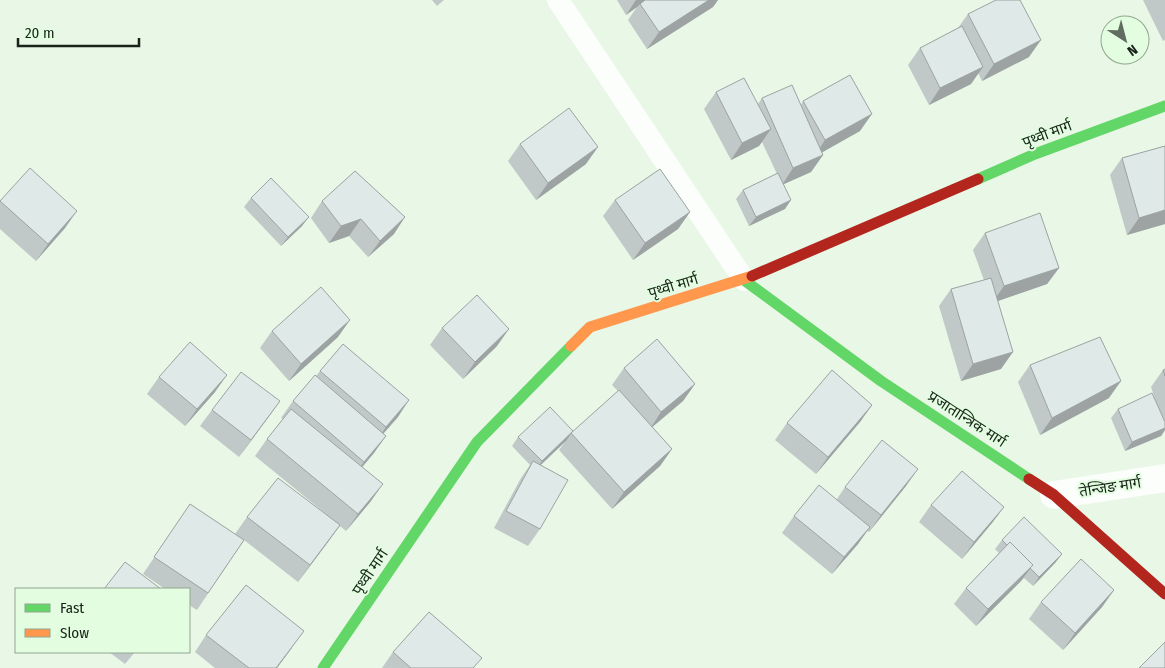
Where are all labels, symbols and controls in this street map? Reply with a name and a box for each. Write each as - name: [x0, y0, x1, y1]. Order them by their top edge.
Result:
- scale bar: [18, 15, 139, 47]
- north arrow: [1100, 15, 1150, 65]
- text: 20 m: [25, 24, 55, 42]
- text: N: [1124, 41, 1141, 59]
- street label: पृथ्वी मार्ग: [1020, 116, 1075, 153]
- street label: पृथ्वी मार्ग: [646, 270, 701, 303]
- street label: प्रजातान्त्रिक मार्ग: [925, 387, 1010, 451]
- street label: तेन्जिङ मार्ग: [1078, 473, 1143, 501]
- street label: पृथ्वी मार्ग: [348, 545, 393, 599]
- legend: [15, 588, 190, 653]
- text: Fast: [60, 599, 84, 617]
- text: Slow: [60, 624, 89, 642]

